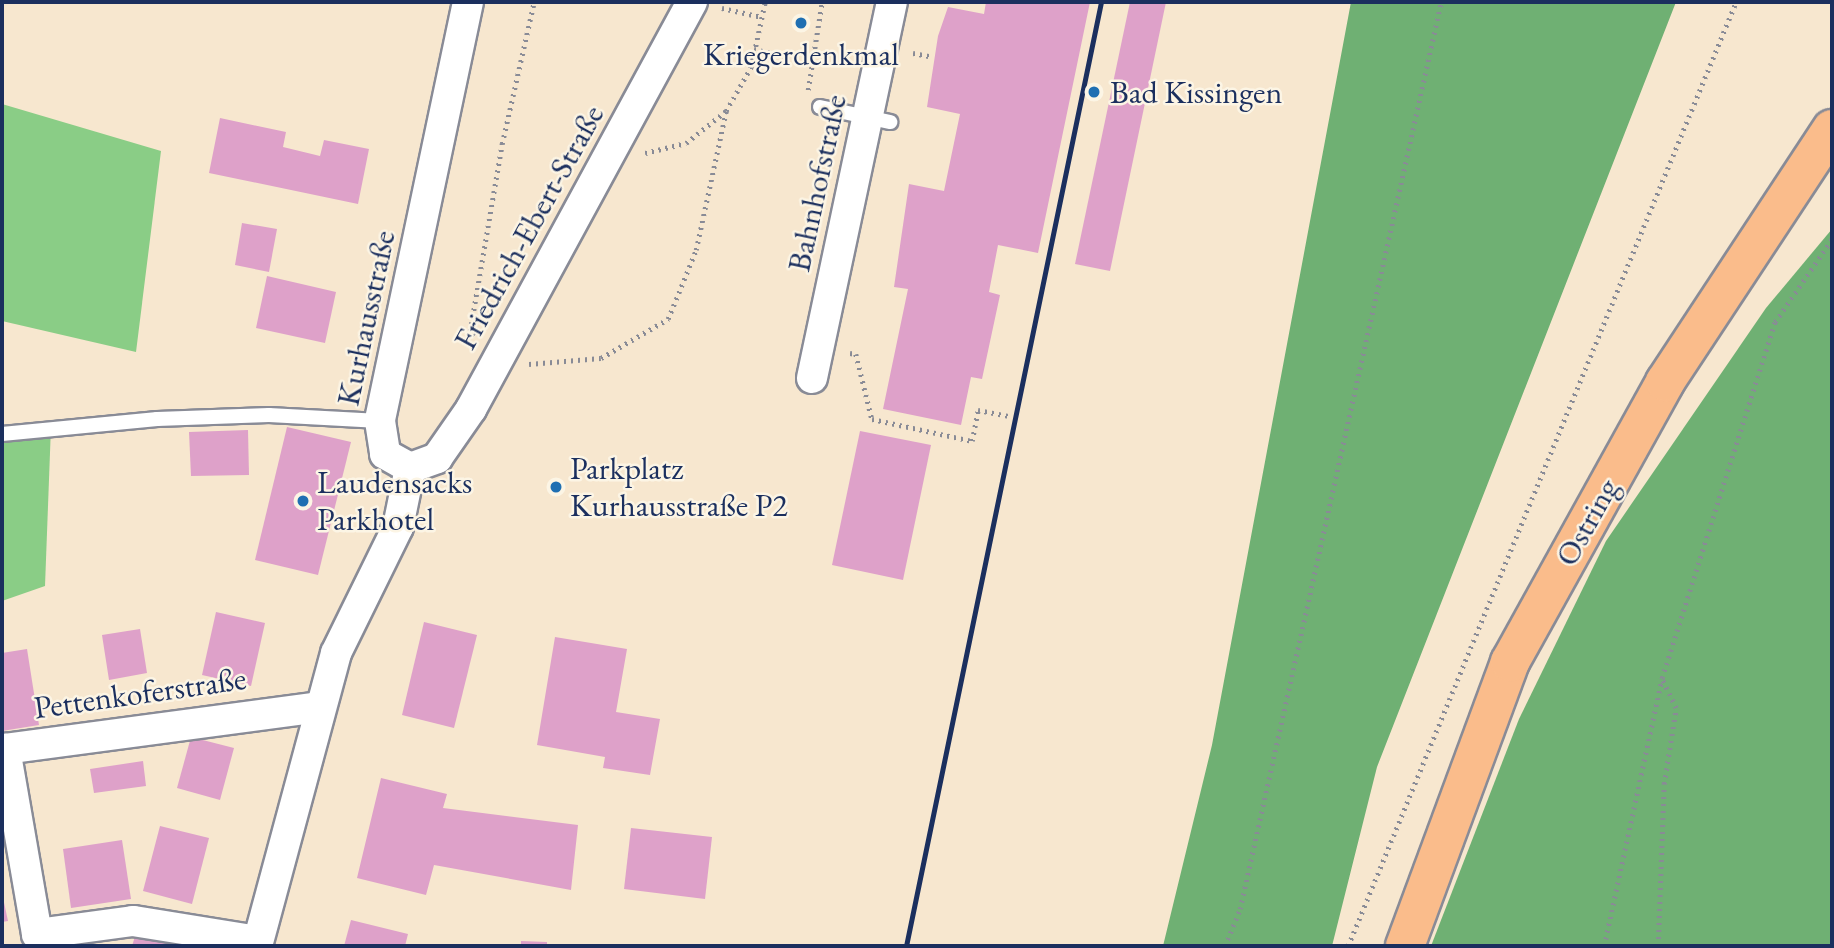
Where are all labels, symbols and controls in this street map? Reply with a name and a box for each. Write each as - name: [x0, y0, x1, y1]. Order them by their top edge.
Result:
- marker: Kriegerdenkmal: [793, 15, 809, 31]
- place label: Kriegerdenkmal: [703, 35, 899, 73]
- place label: Bad Kissingen: [1110, 73, 1282, 111]
- marker: Bad Kissingen: [1084, 82, 1104, 102]
- street label: Bahnhofstraße: [780, 91, 854, 275]
- street label: Friedrich-Ebert-Straße: [446, 98, 612, 356]
- street label: Kurhausstraße: [329, 227, 403, 409]
- place label: Parkplatz Kurhausstraße P2: [570, 450, 788, 525]
- place label: Laudensacks Parkhotel: [317, 464, 472, 539]
- street label: Ostring: [1547, 472, 1627, 572]
- marker: Parkplatz Kurhausstraße P2: [548, 479, 564, 495]
- marker: Laudensacks Parkhotel: [295, 493, 311, 509]
- street label: Pettenkoferstraße: [31, 659, 249, 727]

